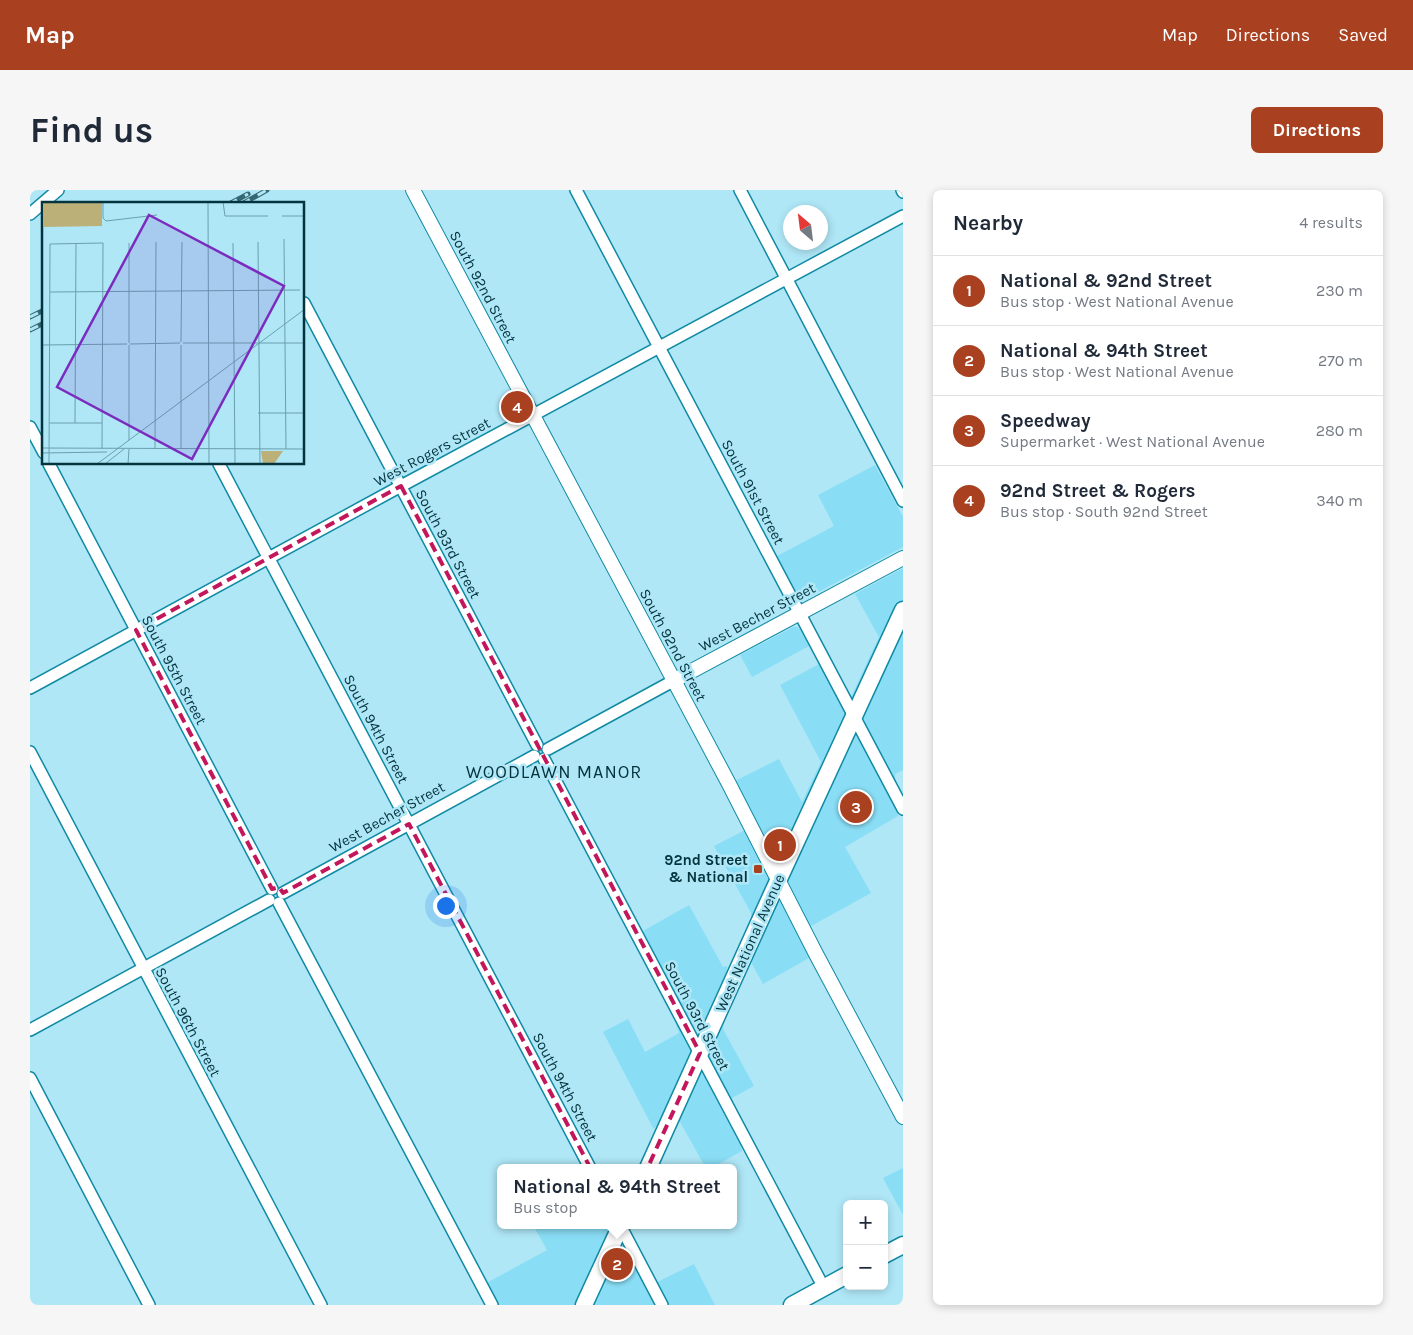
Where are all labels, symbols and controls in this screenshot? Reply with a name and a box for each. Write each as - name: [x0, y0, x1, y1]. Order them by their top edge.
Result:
- text: Map: [25, 21, 75, 49]
- text: Map: [1162, 24, 1198, 46]
- text: Directions: [1226, 24, 1310, 46]
- text: Saved: [1338, 24, 1388, 46]
- button: Directions: [1251, 107, 1383, 153]
- text: Find us: [30, 110, 153, 151]
- inset map: [42, 202, 305, 465]
- north arrow: [783, 205, 828, 250]
- text: Nearby: [953, 211, 1023, 235]
- text: 4 results: [1299, 213, 1363, 232]
- street label: South 92nd Street: [446, 228, 520, 347]
- text: National & 92nd Street: [1000, 270, 1212, 292]
- text: 1: [966, 281, 972, 300]
- text: 230 m: [1316, 281, 1363, 300]
- text: Bus stop · West National Avenue: [1000, 292, 1234, 311]
- text: National & 94th Street: [1000, 340, 1208, 362]
- text: 2: [964, 351, 974, 370]
- text: 270 m: [1318, 351, 1363, 370]
- text: Bus stop · West National Avenue: [1000, 362, 1234, 381]
- pin: 4: [501, 388, 533, 426]
- text: Speedway: [1000, 410, 1091, 432]
- street label: West Rogers Street: [371, 414, 494, 490]
- text: 3: [964, 421, 974, 440]
- text: 280 m: [1316, 421, 1363, 440]
- text: Supermarket · West National Avenue: [1000, 432, 1265, 451]
- street label: South 91st Street: [718, 436, 788, 548]
- text: 92nd Street & Rogers: [1000, 480, 1196, 502]
- street label: South 93rd Street: [412, 486, 485, 602]
- text: 4: [964, 491, 974, 510]
- text: 340 m: [1316, 491, 1363, 510]
- text: Bus stop · South 92nd Street: [1000, 502, 1208, 521]
- street label: West Becher Street: [696, 579, 819, 655]
- street label: South 92nd Street: [636, 586, 710, 705]
- street label: South 95th Street: [138, 612, 211, 728]
- street label: South 94th Street: [340, 671, 413, 787]
- district label: WOODLAWN MANOR: [466, 761, 642, 783]
- street label: West Becher Street: [326, 778, 448, 856]
- pin: 3: [840, 788, 872, 826]
- pin: 1: [764, 826, 796, 864]
- place label: 92nd Street & National: [664, 851, 748, 886]
- marker: 92nd Street & National: [752, 863, 764, 875]
- street label: West National Avenue: [711, 871, 789, 1015]
- your location: [433, 893, 459, 919]
- street label: South 93rd Street: [661, 958, 734, 1074]
- street label: South 96th Street: [152, 964, 225, 1080]
- street label: South 94th Street: [529, 1029, 602, 1145]
- popup: [497, 1164, 737, 1229]
- text: National & 94th Street: [513, 1176, 721, 1198]
- text: Bus stop: [513, 1198, 578, 1217]
- map controls: [843, 1200, 888, 1290]
- button: +: [843, 1200, 888, 1245]
- pin: 2: [601, 1245, 633, 1283]
- button: −: [843, 1245, 888, 1290]

